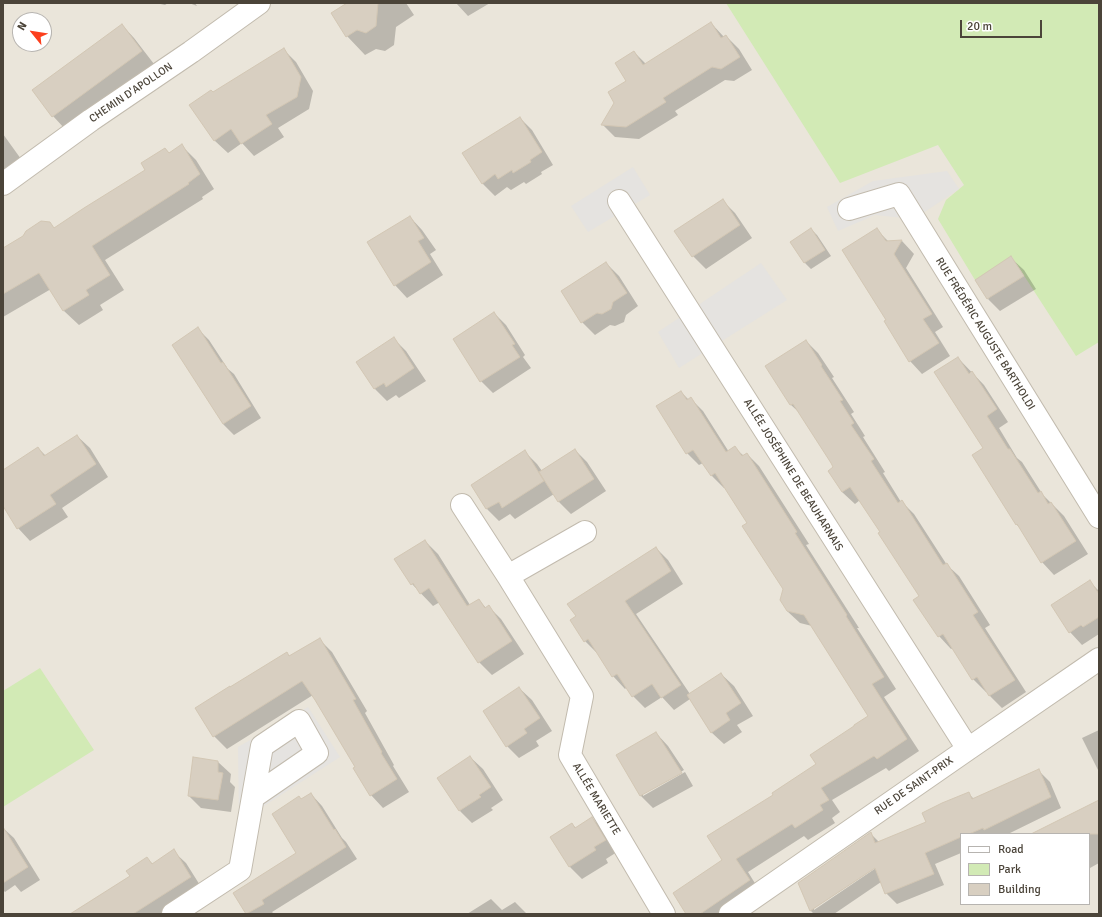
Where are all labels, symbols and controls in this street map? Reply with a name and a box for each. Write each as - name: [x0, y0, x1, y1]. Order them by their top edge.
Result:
- north arrow: [12, 12, 52, 52]
- scale bar: [962, 12, 1044, 38]
- text: 20 m: [967, 19, 992, 34]
- text: N: [14, 20, 30, 33]
- street label: CHEMIN D'APOLLON: [87, 60, 175, 126]
- street label: RUE FRÉDÉRIC AUGUSTE BARTHOLDI: [932, 255, 1038, 413]
- street label: ALLÉE JOSÉPHINE DE BEAUHARNAIS: [740, 396, 846, 554]
- street label: RUE DE SAINT-PRIX: [872, 754, 956, 818]
- street label: ALLÉE MARIETTE: [569, 760, 623, 838]
- legend: [960, 833, 1090, 905]
- text: Road: [998, 842, 1024, 857]
- text: Park: [998, 862, 1021, 877]
- text: Building: [998, 882, 1041, 897]

